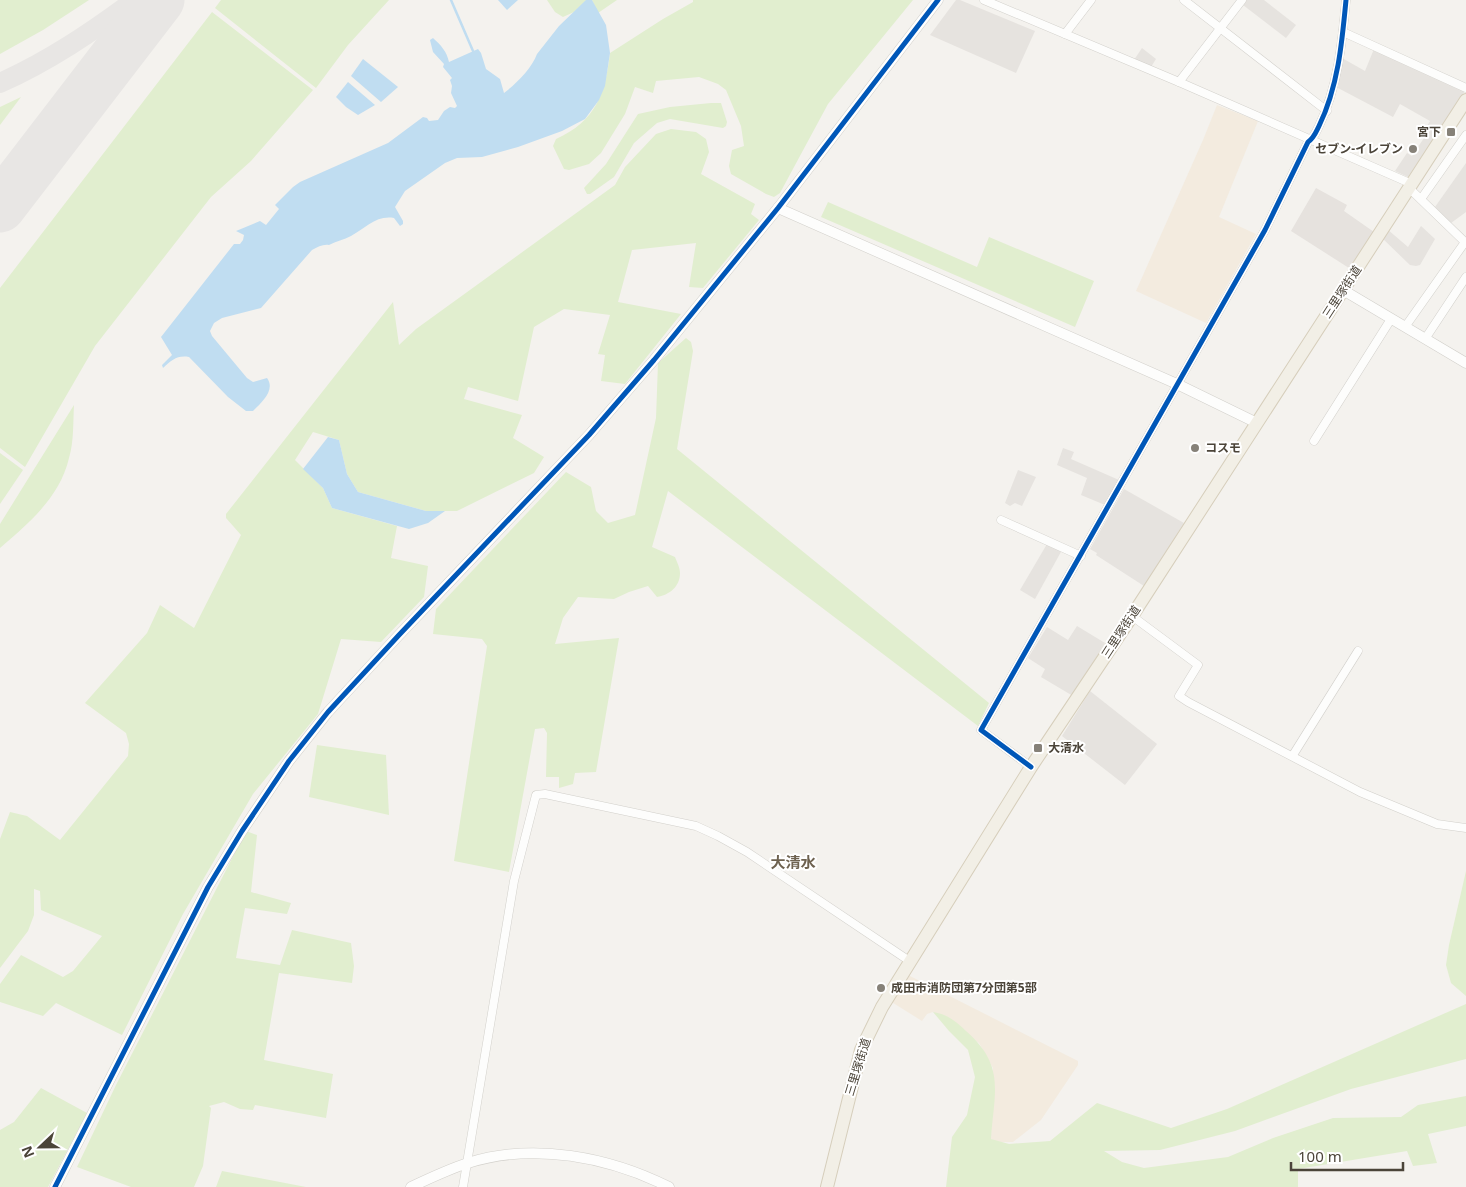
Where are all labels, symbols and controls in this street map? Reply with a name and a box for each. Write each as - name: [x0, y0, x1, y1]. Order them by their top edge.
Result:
- place label: 宮下: [1417, 123, 1441, 140]
- marker: 宮下: [1445, 126, 1457, 138]
- place label: セブン-イレブン: [1315, 140, 1403, 157]
- marker: セブン-イレブン: [1407, 143, 1419, 155]
- street label: 三里塚街道: [1318, 262, 1365, 322]
- place label: コスモ: [1205, 439, 1241, 456]
- marker: コスモ: [1189, 442, 1201, 454]
- street label: 三里塚街道: [1097, 602, 1144, 662]
- place label: 大清水: [1048, 739, 1084, 756]
- marker: 大清水: [1032, 742, 1044, 754]
- district label: 大清水: [770, 852, 816, 872]
- place label: 成田市消防団第7分団第5部: [891, 979, 1037, 996]
- marker: 成田市消防団第7分団第5部: [875, 982, 887, 994]
- street label: 三里塚街道: [841, 1036, 874, 1098]
- north arrow: [15, 1122, 65, 1172]
- scale bar: [1291, 1140, 1404, 1172]
- text: N: [17, 1143, 38, 1161]
- text: 100 m: [1298, 1146, 1342, 1166]

